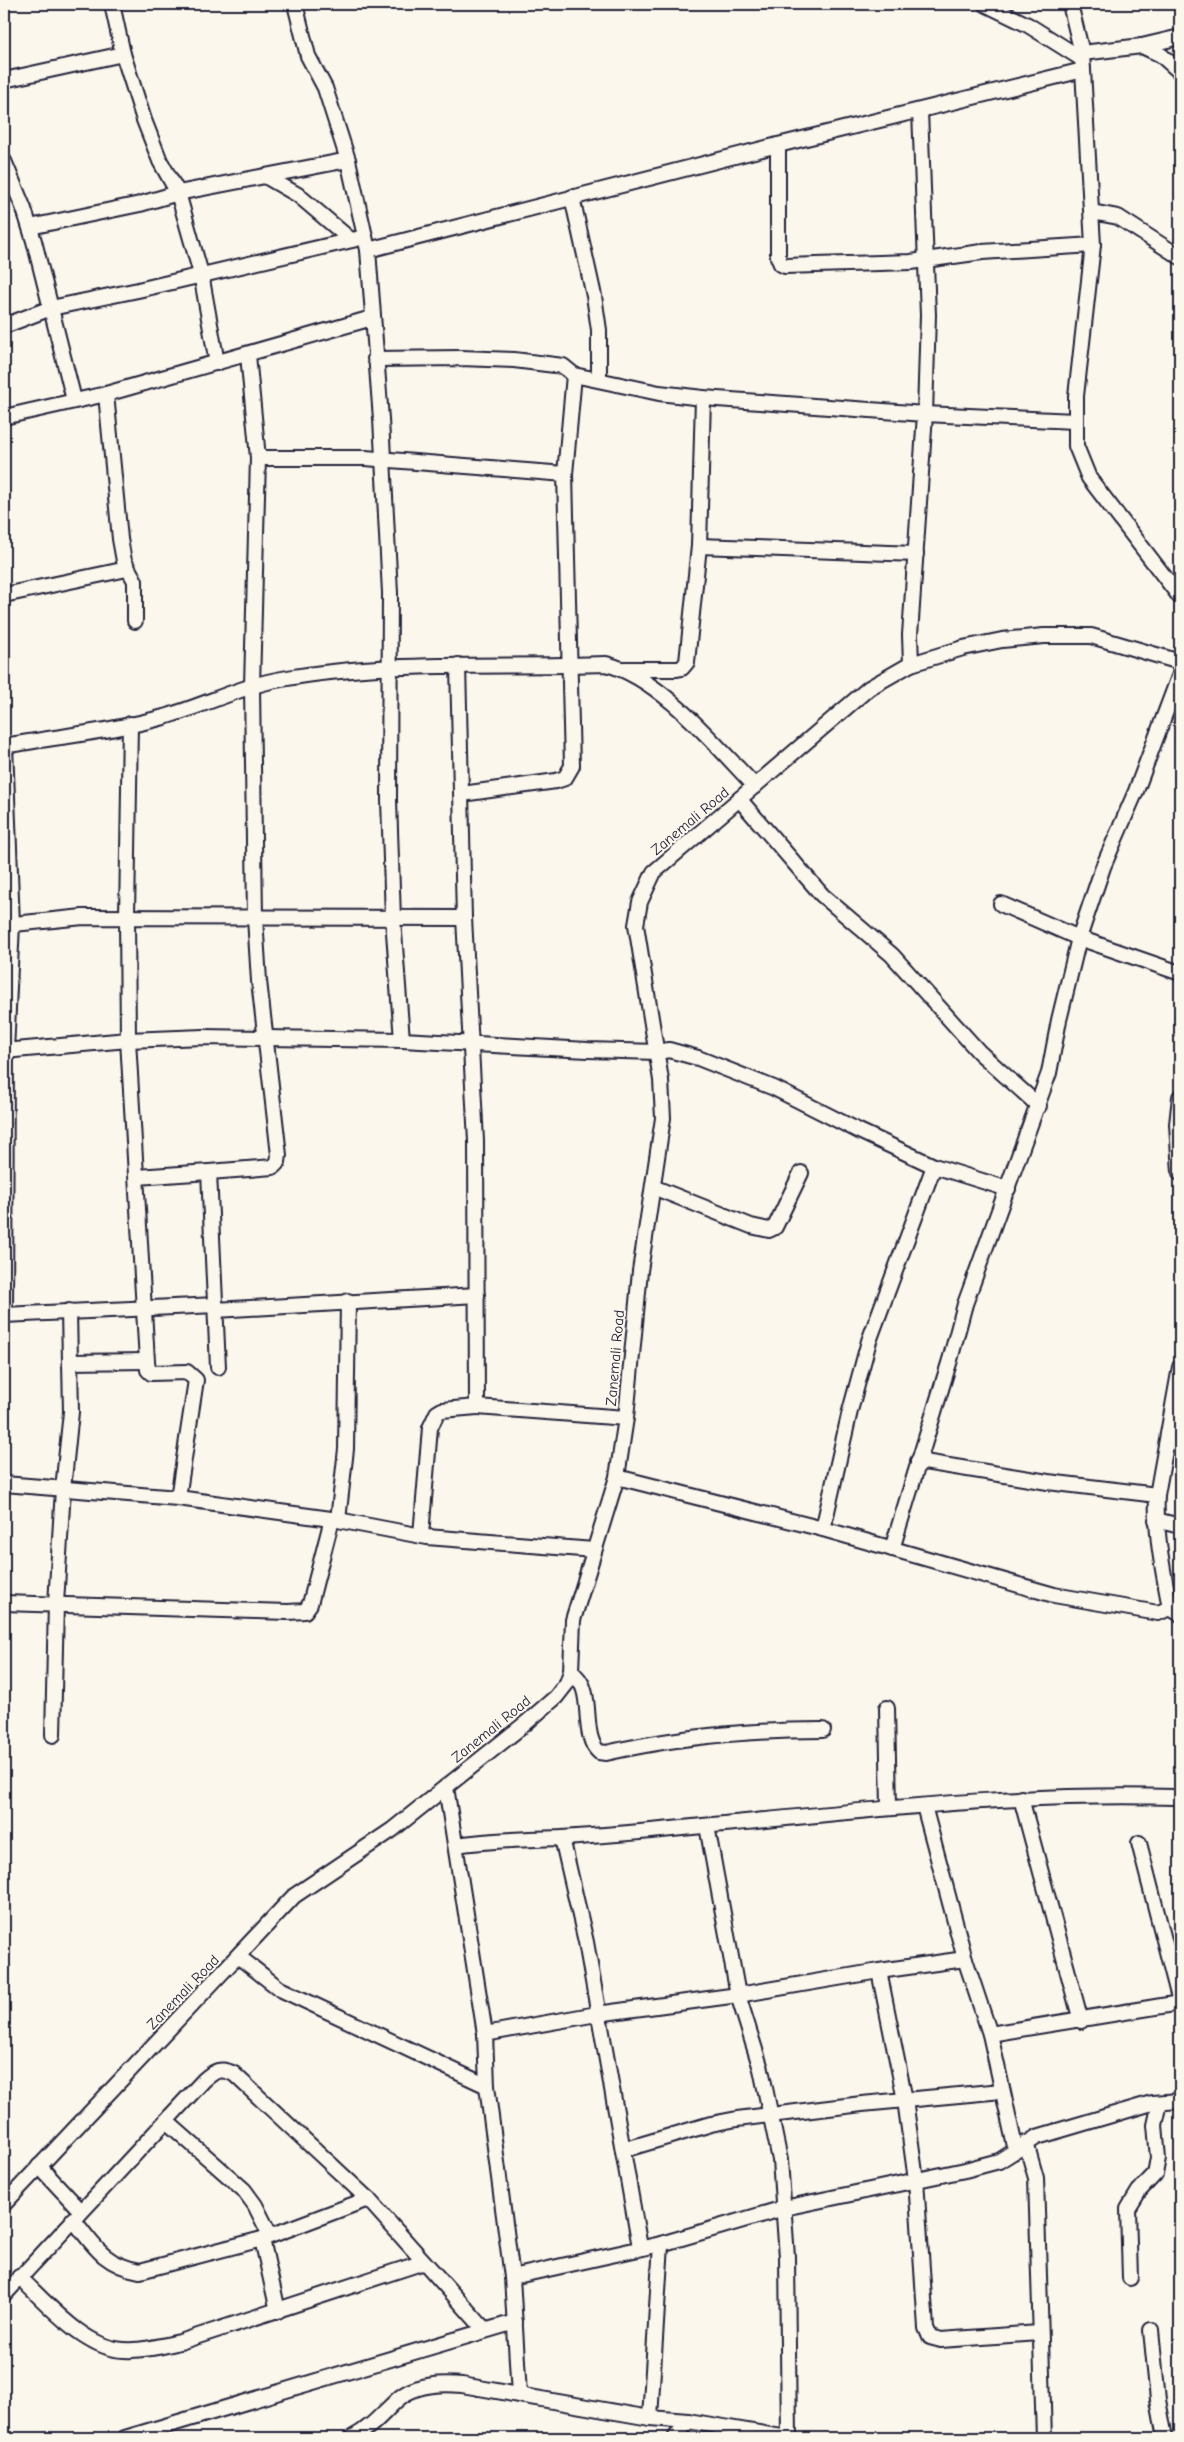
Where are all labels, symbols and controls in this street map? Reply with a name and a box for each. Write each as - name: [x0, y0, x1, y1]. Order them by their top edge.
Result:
- street label: Zanemali Road: [647, 783, 733, 859]
- street label: Zanemali Road: [602, 1309, 628, 1407]
- street label: Zanemali Road: [448, 1692, 534, 1766]
- street label: Zanemali Road: [143, 1951, 223, 2033]

